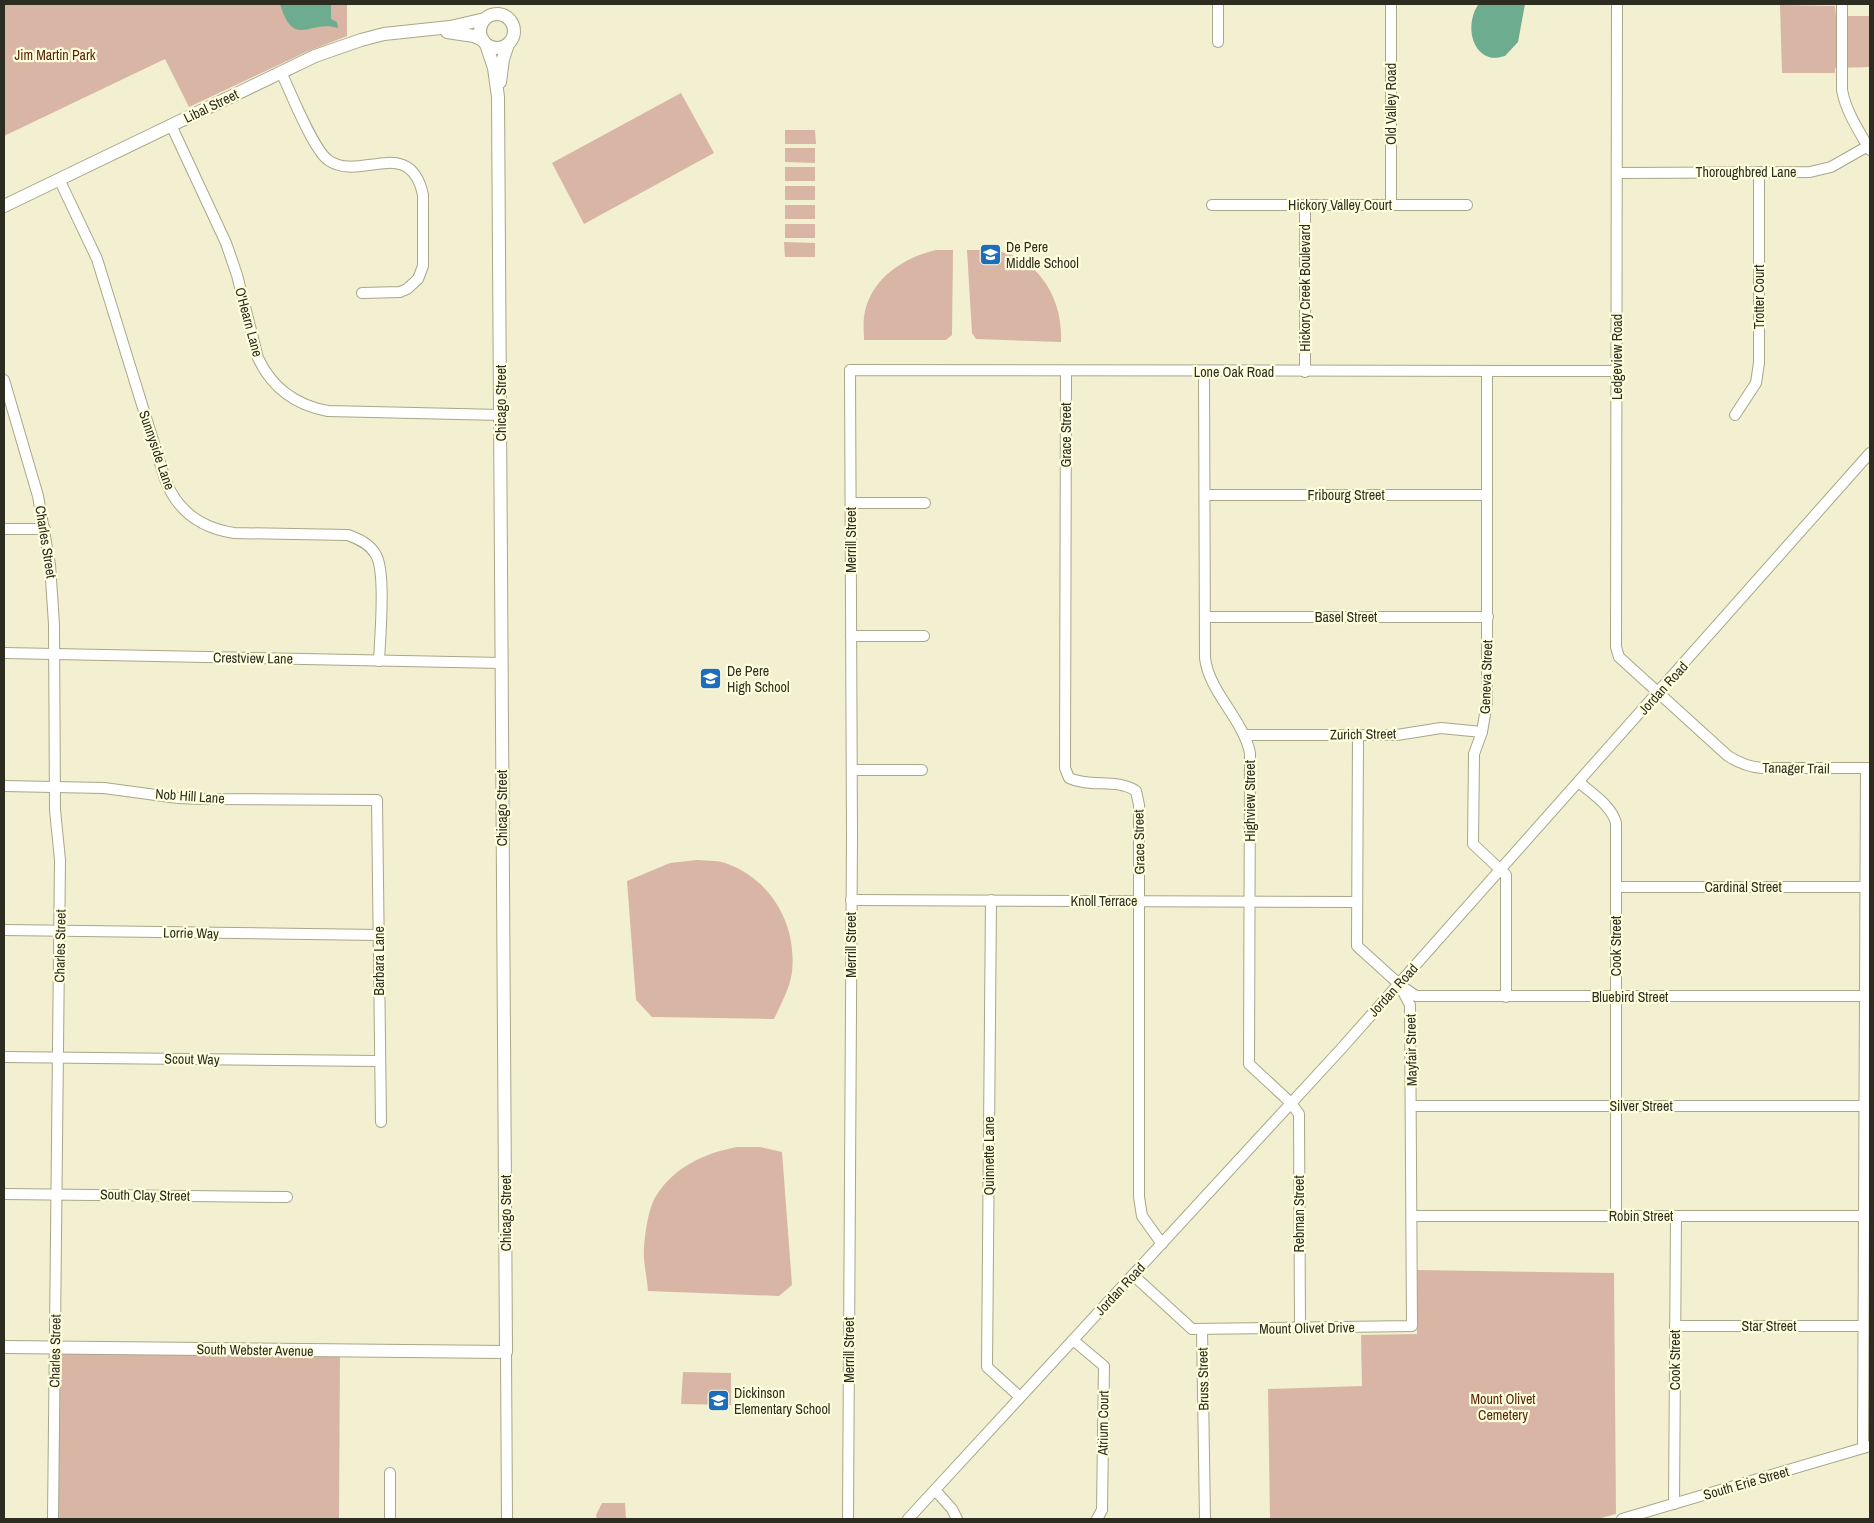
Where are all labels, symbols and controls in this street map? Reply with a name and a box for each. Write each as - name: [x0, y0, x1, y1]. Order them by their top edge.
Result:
- park label: Jim Martin Park: [14, 46, 96, 64]
- street label: Old Valley Road: [1382, 63, 1400, 145]
- street label: Libal Street: [181, 85, 241, 127]
- street label: Thoroughbred Lane: [1696, 163, 1796, 181]
- street label: Hickory Valley Court: [1288, 196, 1392, 214]
- street label: Hickory Creek Boulevard: [1296, 224, 1314, 352]
- place label: De Pere Middle School: [1006, 238, 1079, 272]
- school or university icon: De Pere Middle School: [978, 243, 1002, 267]
- street label: Trotter Court: [1750, 265, 1768, 329]
- street label: O'Hearn Lane: [231, 285, 267, 359]
- street label: Ledgeview Road: [1608, 314, 1626, 400]
- street label: Lone Oak Road: [1194, 363, 1274, 381]
- street label: Chicago Street: [492, 365, 510, 441]
- street label: Grace Street: [1057, 402, 1075, 468]
- street label: Sunnyside Lane: [135, 408, 179, 492]
- street label: Fribourg Street: [1307, 486, 1385, 504]
- street label: Charles Street: [31, 504, 61, 580]
- street label: Merrill Street: [842, 507, 860, 573]
- street label: Basel Street: [1315, 608, 1377, 626]
- street label: Geneva Street: [1476, 640, 1496, 714]
- street label: Crestview Lane: [213, 648, 293, 668]
- street label: Jordan Road: [1634, 658, 1692, 718]
- place label: De Pere High School: [727, 662, 790, 696]
- school or university icon: De Pere High School: [699, 667, 723, 691]
- street label: Zurich Street: [1330, 724, 1396, 744]
- street label: Tanager Trail: [1762, 758, 1830, 778]
- street label: Highview Street: [1241, 760, 1259, 842]
- street label: Chicago Street: [493, 770, 511, 846]
- street label: Nob Hill Lane: [155, 785, 225, 807]
- street label: Grace Street: [1129, 809, 1149, 875]
- street label: Cardinal Street: [1704, 878, 1782, 896]
- street label: Knoll Terrace: [1071, 892, 1137, 910]
- street label: Charles Street: [50, 909, 70, 983]
- street label: Merrill Street: [842, 912, 860, 978]
- street label: Cook Street: [1607, 916, 1625, 976]
- street label: Lorrie Way: [163, 924, 219, 942]
- street label: Barbara Lane: [370, 926, 388, 996]
- street label: Jordan Road: [1364, 960, 1422, 1020]
- street label: Bluebird Street: [1592, 988, 1668, 1006]
- street label: Mayfair Street: [1401, 1014, 1421, 1086]
- street label: Scout Way: [164, 1050, 220, 1068]
- street label: Silver Street: [1609, 1097, 1673, 1115]
- street label: Quinnette Lane: [980, 1116, 998, 1196]
- street label: Chicago Street: [497, 1175, 515, 1251]
- street label: Rebman Street: [1290, 1175, 1308, 1253]
- street label: South Clay Street: [100, 1185, 190, 1205]
- street label: Robin Street: [1609, 1207, 1673, 1225]
- street label: Jordan Road: [1091, 1259, 1149, 1319]
- street label: Charles Street: [45, 1314, 65, 1388]
- street label: Merrill Street: [840, 1317, 858, 1383]
- street label: Star Street: [1742, 1317, 1796, 1335]
- street label: Mount Olivet Drive: [1259, 1318, 1355, 1338]
- street label: Cook Street: [1666, 1330, 1684, 1390]
- street label: South Webster Avenue: [196, 1340, 314, 1360]
- street label: Bruss Street: [1193, 1347, 1213, 1411]
- place label: Dickinson Elementary School: [734, 1384, 830, 1418]
- school or university icon: Dickinson Elementary School: [706, 1389, 730, 1413]
- street label: Atrium Court: [1093, 1390, 1113, 1457]
- park label: Mount Olivet Cemetery: [1470, 1390, 1536, 1424]
- street label: South Erie Street: [1701, 1462, 1791, 1504]

